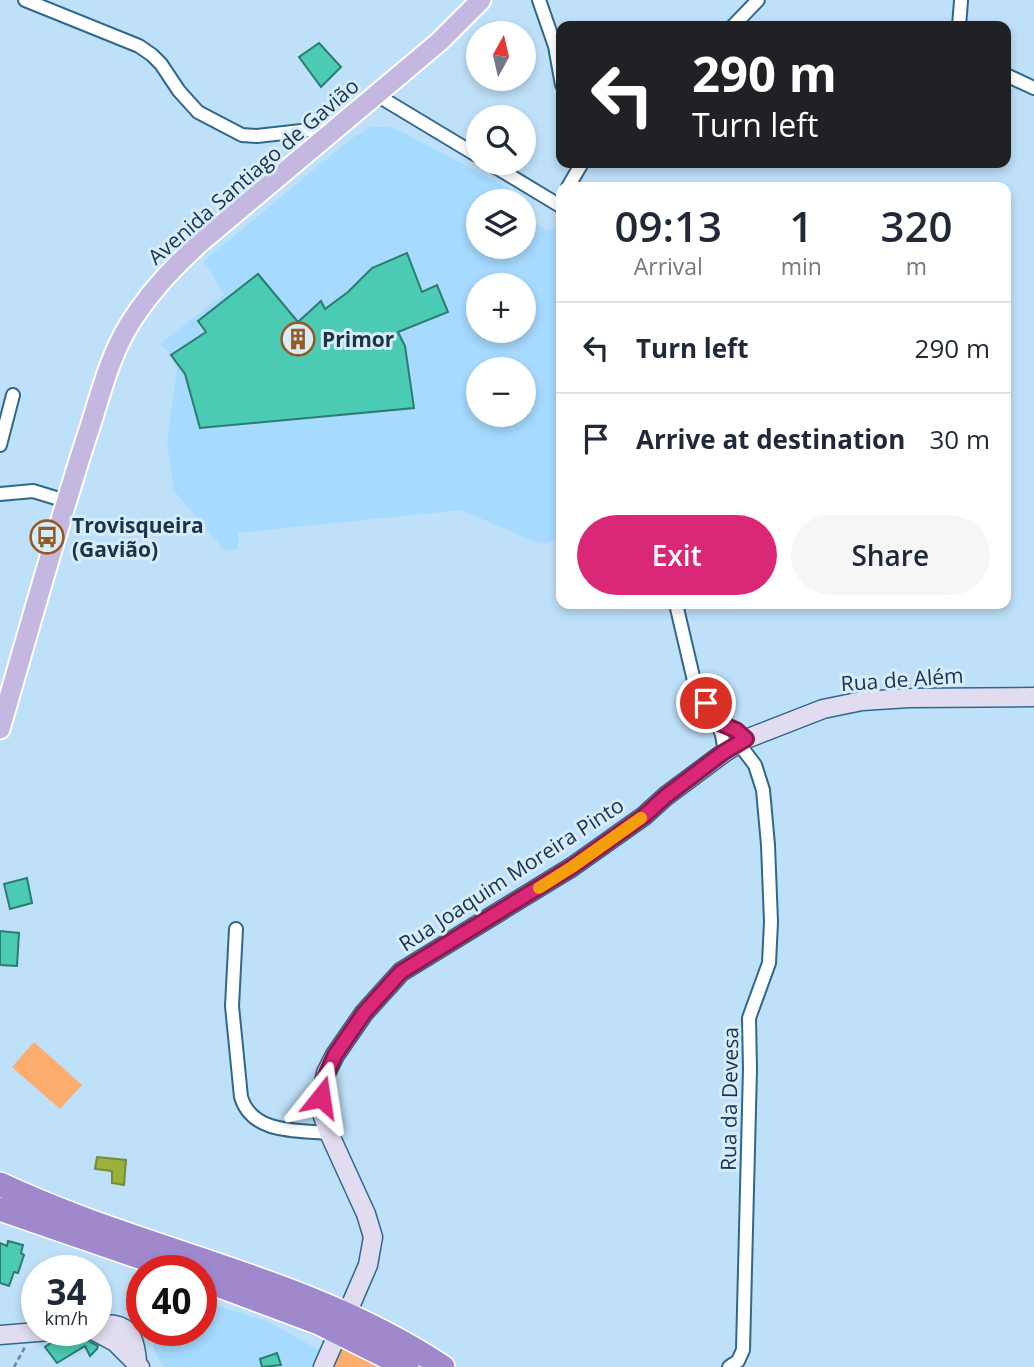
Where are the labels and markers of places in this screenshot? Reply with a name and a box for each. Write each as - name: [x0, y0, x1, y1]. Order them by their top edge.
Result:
- building icon: Primor: [279, 320, 317, 358]
- place label: Primor: [322, 325, 395, 353]
- place label: Trovisqueira (Gavião): [72, 511, 204, 563]
- bus stop icon: Trovisqueira (Gavião): [28, 518, 66, 556]
- pin: [676, 673, 736, 733]

